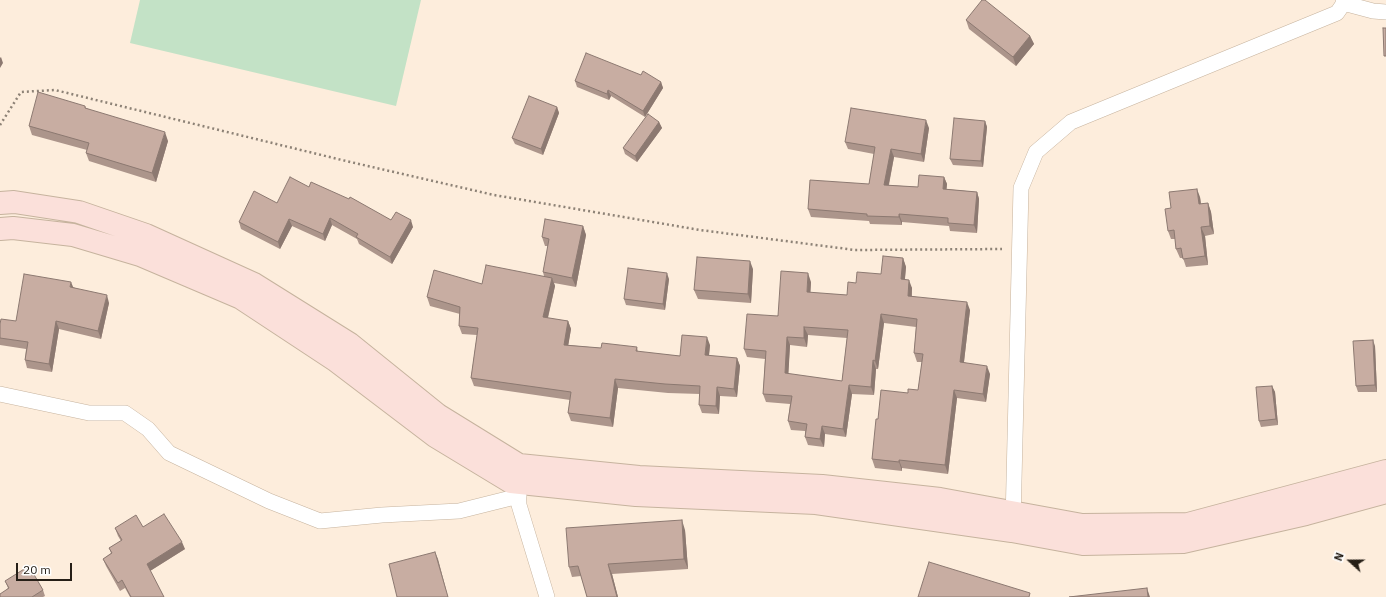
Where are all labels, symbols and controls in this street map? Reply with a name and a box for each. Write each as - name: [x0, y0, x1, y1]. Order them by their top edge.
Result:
- north arrow: [1330, 541, 1370, 581]
- text: N: [1331, 550, 1347, 563]
- scale bar: [18, 555, 74, 581]
- text: 20 m: [23, 562, 51, 577]

